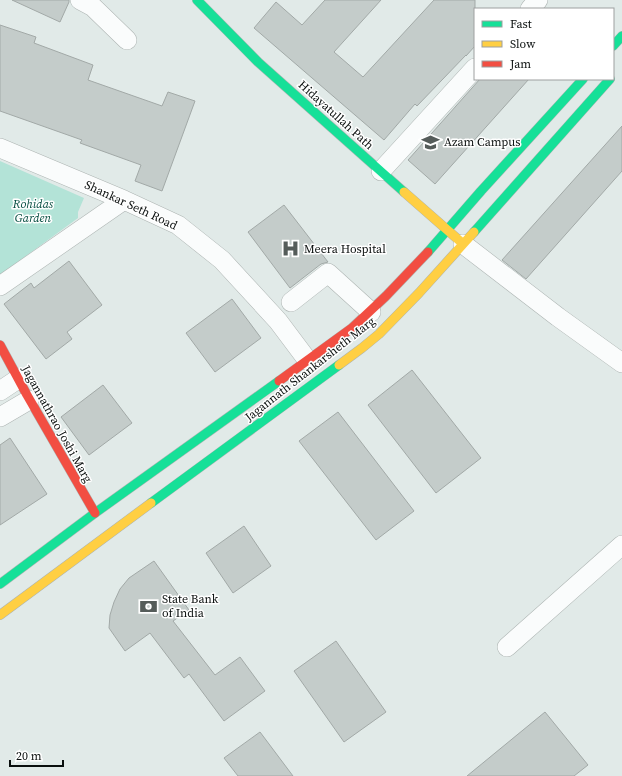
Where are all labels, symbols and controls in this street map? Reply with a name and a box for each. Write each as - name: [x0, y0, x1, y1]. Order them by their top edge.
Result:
- legend: [474, 8, 614, 80]
- text: Fast: [510, 16, 532, 32]
- text: Slow: [510, 36, 536, 52]
- text: Jam: [509, 56, 531, 72]
- street label: Hidayatullah Path: [295, 77, 377, 153]
- school or university icon: Azam Campus: [421, 132, 441, 152]
- place label: Azam Campus: [444, 134, 520, 150]
- street label: Shankar Seth Road: [82, 177, 180, 234]
- park label: Rohidas Garden: [12, 196, 54, 226]
- hospital icon: Meera Hospital: [281, 239, 301, 259]
- place label: Meera Hospital: [304, 241, 386, 257]
- street label: Jagannath Shankarsheth Marg: [241, 313, 378, 425]
- street label: Jagannathrao Joshi Marg: [18, 362, 96, 485]
- place label: State Bank of India: [162, 591, 219, 621]
- bank icon: State Bank of India: [139, 596, 159, 616]
- scale bar: [10, 742, 63, 768]
- text: 20 m: [16, 748, 42, 764]

